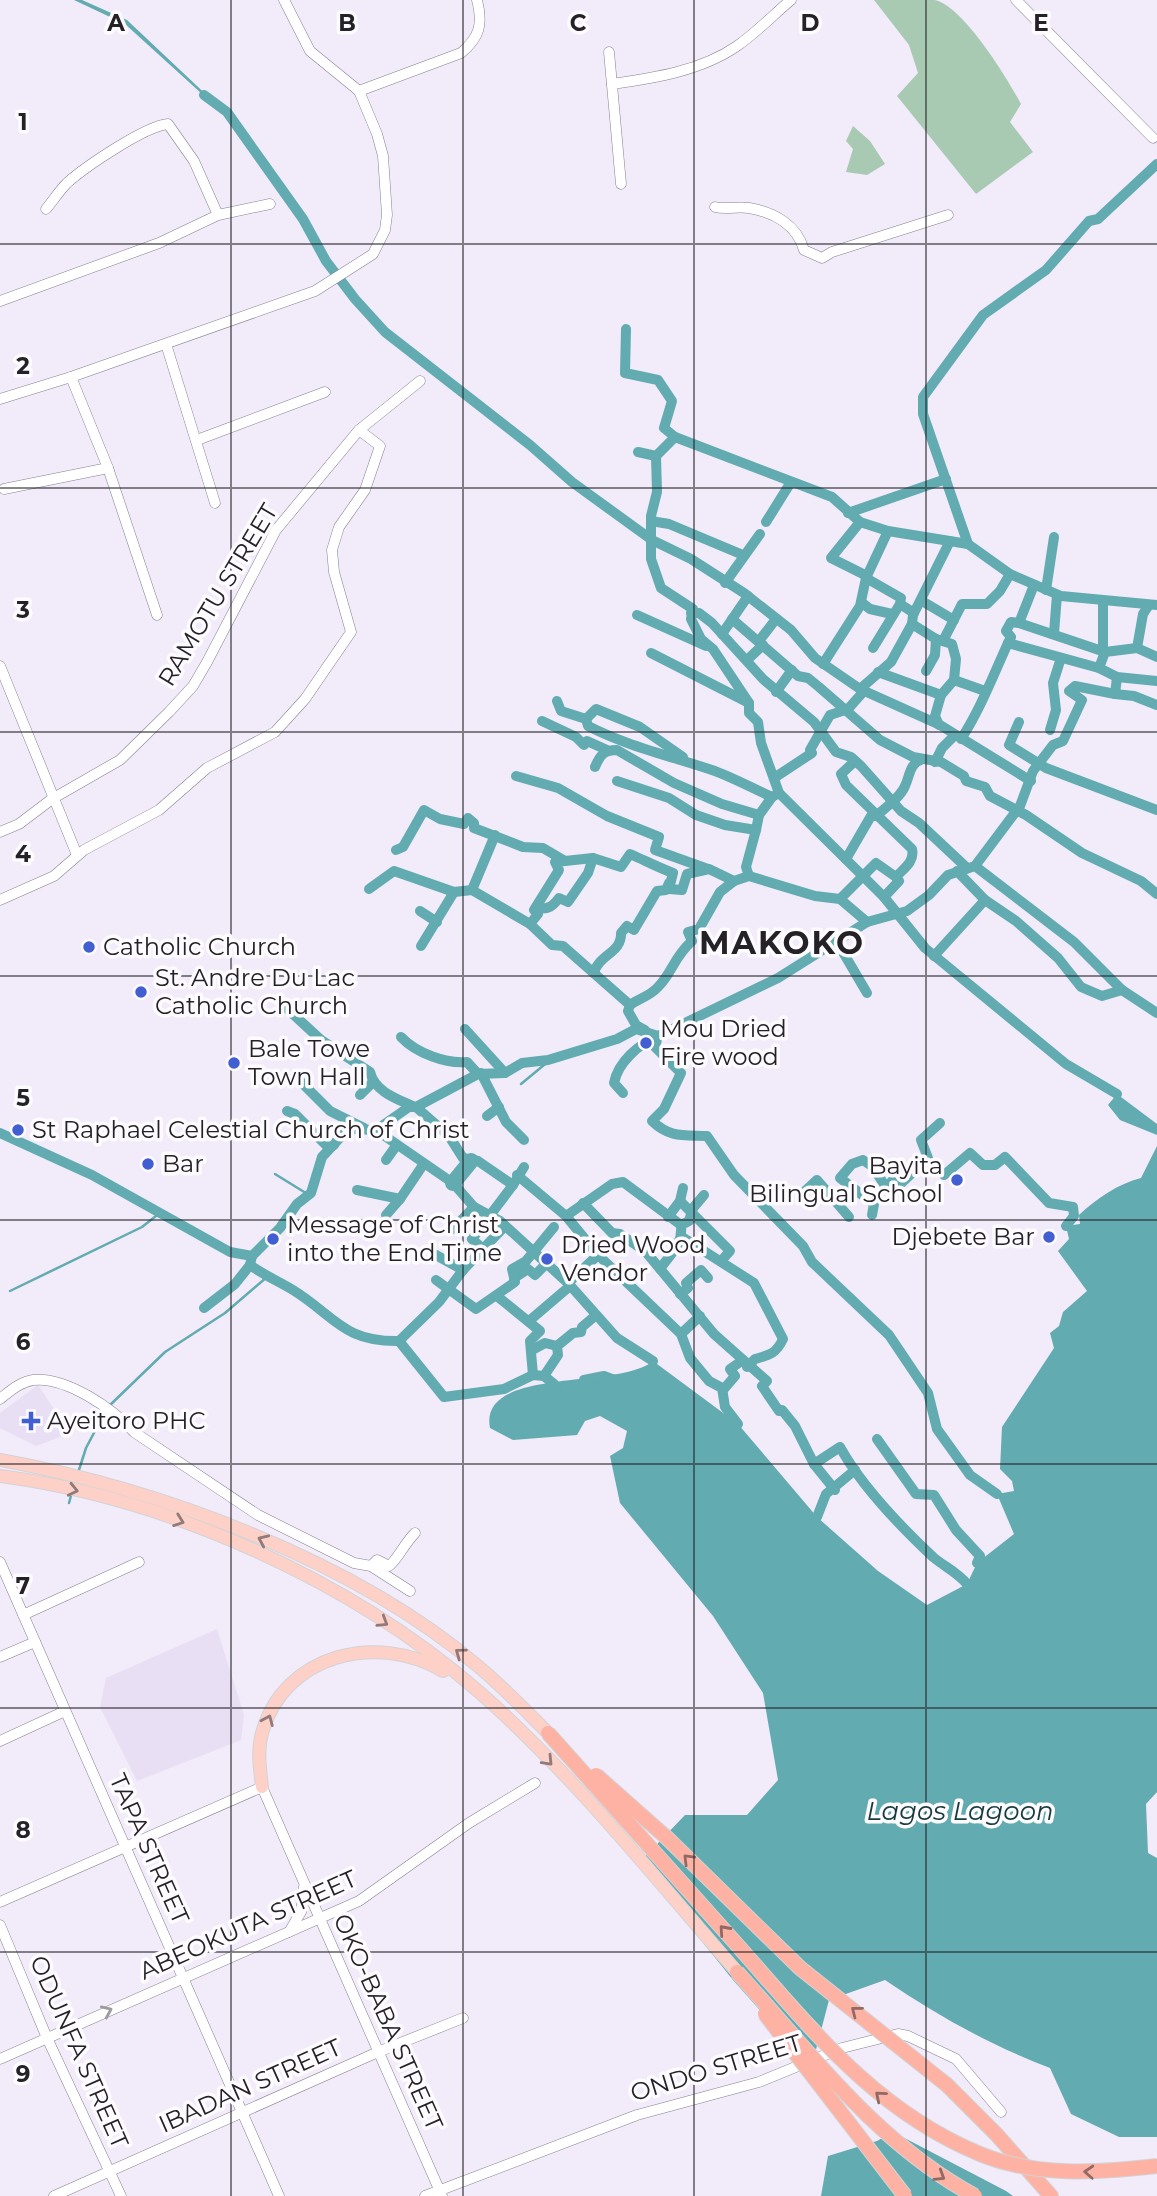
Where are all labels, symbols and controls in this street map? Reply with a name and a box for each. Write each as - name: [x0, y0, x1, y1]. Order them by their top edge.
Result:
- text: A: [106, 9, 125, 37]
- text: B: [338, 9, 356, 37]
- text: C: [570, 9, 587, 37]
- text: D: [801, 9, 820, 37]
- text: E: [1033, 9, 1049, 37]
- text: 1: [18, 108, 28, 136]
- text: 2: [16, 352, 30, 380]
- street label: RAMOTU STREET: [152, 498, 284, 691]
- text: 3: [15, 596, 30, 624]
- text: 4: [15, 840, 31, 868]
- district label: MAKOKO: [699, 923, 865, 962]
- place label: Catholic Church: [103, 932, 296, 961]
- marker: Catholic Church: [81, 939, 97, 955]
- place label: St. Andre Du Lac Catholic Church: [155, 963, 355, 1020]
- marker: St. Andre Du Lac Catholic Church: [133, 984, 149, 1000]
- place label: Mou Dried Fire wood: [660, 1014, 787, 1071]
- place label: Bale Towe Town Hall: [248, 1034, 370, 1091]
- marker: Mou Dried Fire wood: [638, 1035, 654, 1051]
- marker: Bale Towe Town Hall: [226, 1055, 242, 1071]
- text: 5: [16, 1084, 30, 1112]
- place label: St Raphael Celestial Church of Christ: [32, 1115, 470, 1144]
- marker: St Raphael Celestial Church of Christ: [10, 1122, 26, 1138]
- place label: Bar: [162, 1149, 204, 1178]
- place label: Bayita Bilingual School: [749, 1151, 943, 1208]
- marker: Bar: [140, 1156, 156, 1172]
- marker: Bayita Bilingual School: [949, 1172, 965, 1188]
- place label: Message of Christ into the End Time: [287, 1210, 502, 1267]
- place label: Djebete Bar: [891, 1222, 1035, 1251]
- marker: Djebete Bar: [1041, 1229, 1057, 1245]
- place label: Dried Wood Vendor: [561, 1230, 706, 1287]
- marker: Message of Christ into the End Time: [265, 1231, 281, 1247]
- marker: Dried Wood Vendor: [539, 1251, 555, 1267]
- text: 6: [16, 1328, 31, 1356]
- place label: Ayeitoro PHC: [47, 1406, 206, 1435]
- marker: Ayeitoro PHC: [21, 1411, 41, 1431]
- one-way arrow: [67, 1482, 79, 1497]
- one-way arrow: [173, 1513, 185, 1527]
- one-way arrow: [258, 1534, 271, 1548]
- text: 7: [16, 1572, 30, 1600]
- one-way arrow: [375, 1614, 388, 1627]
- one-way arrow: [456, 1649, 468, 1661]
- one-way arrow: [259, 1715, 273, 1727]
- one-way arrow: [539, 1753, 552, 1766]
- street label: TAPA STREET: [103, 1769, 196, 1929]
- water label: Lagos Lagoon: [866, 1795, 1054, 1827]
- text: 8: [15, 1816, 31, 1844]
- one-way arrow: [683, 1854, 696, 1867]
- street label: ABEOKUTA STREET: [135, 1863, 361, 1986]
- street label: OKO-BABA STREET: [328, 1909, 449, 2135]
- one-way arrow: [720, 1926, 732, 1939]
- street label: ODUNFA STREET: [24, 1951, 135, 2153]
- one-way arrow: [100, 2005, 112, 2019]
- one-way arrow: [851, 2007, 864, 2020]
- street label: ONDO STREET: [627, 2028, 805, 2107]
- street label: IBADAN STREET: [154, 2032, 346, 2139]
- text: 9: [16, 2060, 30, 2088]
- one-way arrow: [876, 2092, 889, 2104]
- one-way arrow: [1083, 2165, 1094, 2180]
- one-way arrow: [932, 2168, 945, 2181]

